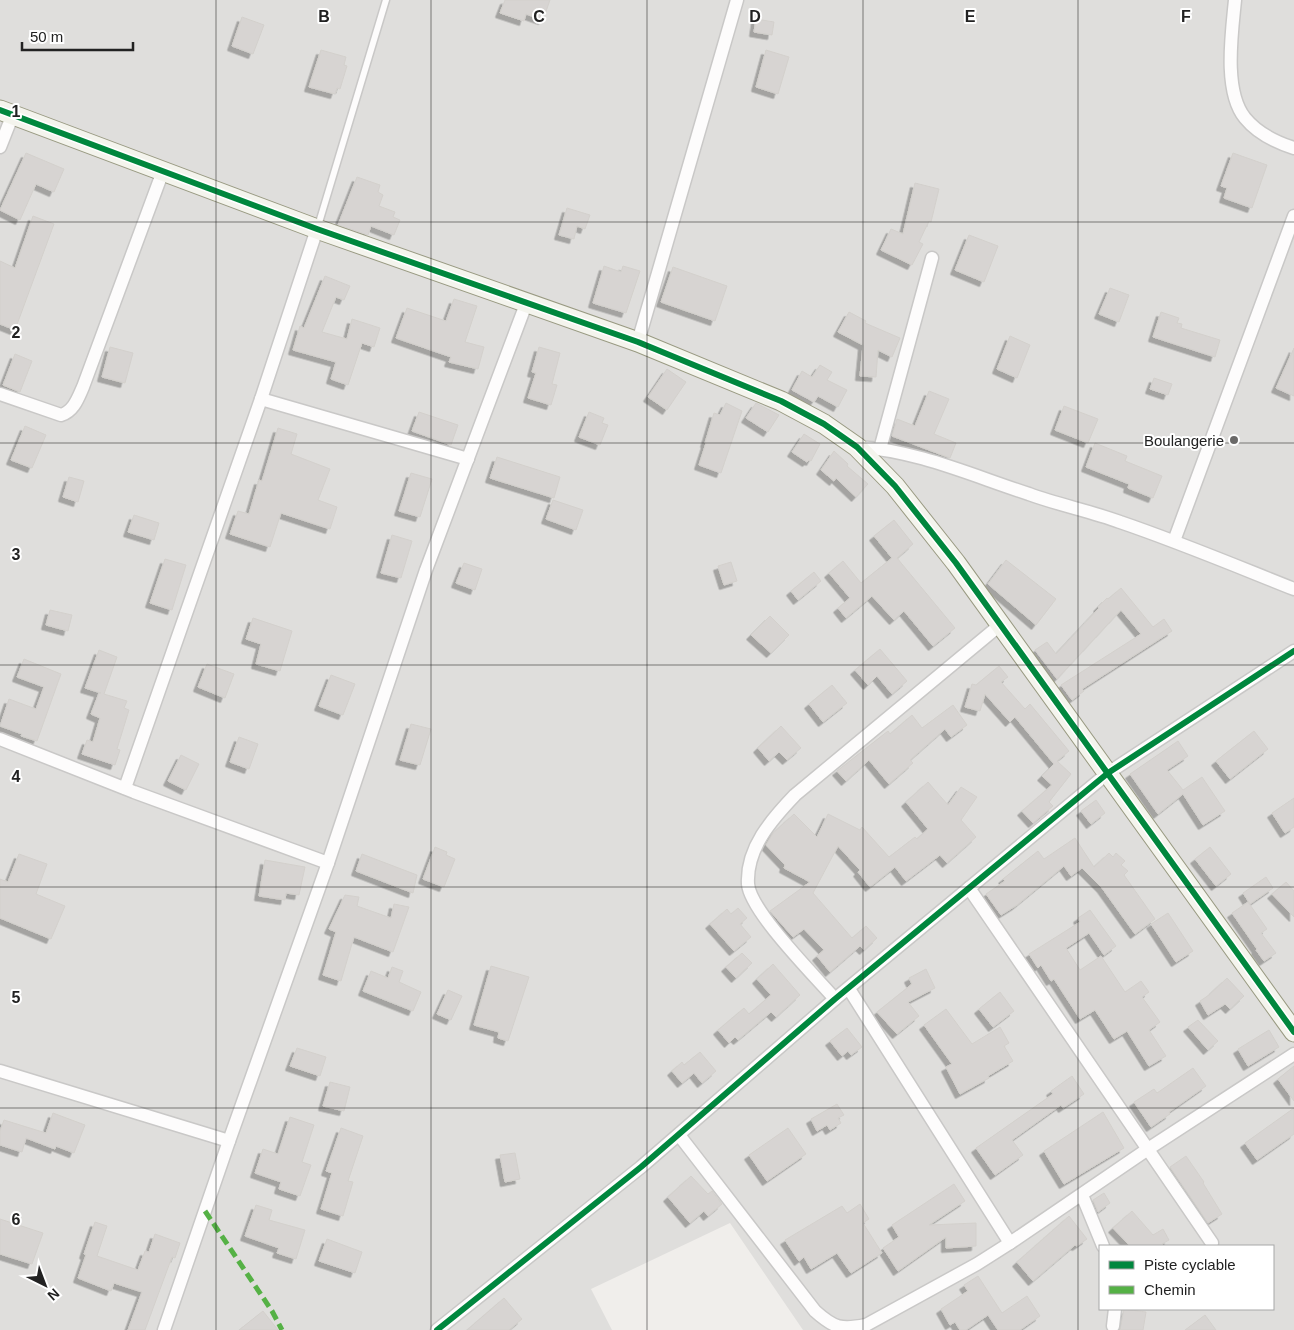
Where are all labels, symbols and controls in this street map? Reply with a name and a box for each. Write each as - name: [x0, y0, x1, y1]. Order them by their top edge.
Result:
- text: B: [318, 8, 330, 25]
- text: C: [533, 8, 545, 25]
- text: D: [749, 8, 761, 25]
- text: E: [965, 8, 976, 25]
- text: F: [1181, 8, 1191, 25]
- scale bar: [22, 20, 134, 52]
- text: 50 m: [30, 28, 63, 45]
- text: 1: [12, 103, 21, 120]
- text: 2: [12, 324, 21, 341]
- place label: Boulangerie: [1144, 432, 1224, 449]
- marker: Boulangerie: [1228, 434, 1240, 446]
- text: 3: [12, 546, 21, 563]
- text: 4: [12, 768, 21, 785]
- text: 5: [12, 989, 21, 1006]
- text: 6: [12, 1211, 21, 1228]
- legend: [1099, 1245, 1274, 1310]
- text: Piste cyclable: [1144, 1256, 1236, 1273]
- north arrow: [20, 1260, 70, 1310]
- text: Chemin: [1144, 1281, 1196, 1298]
- text: N: [45, 1285, 63, 1304]

